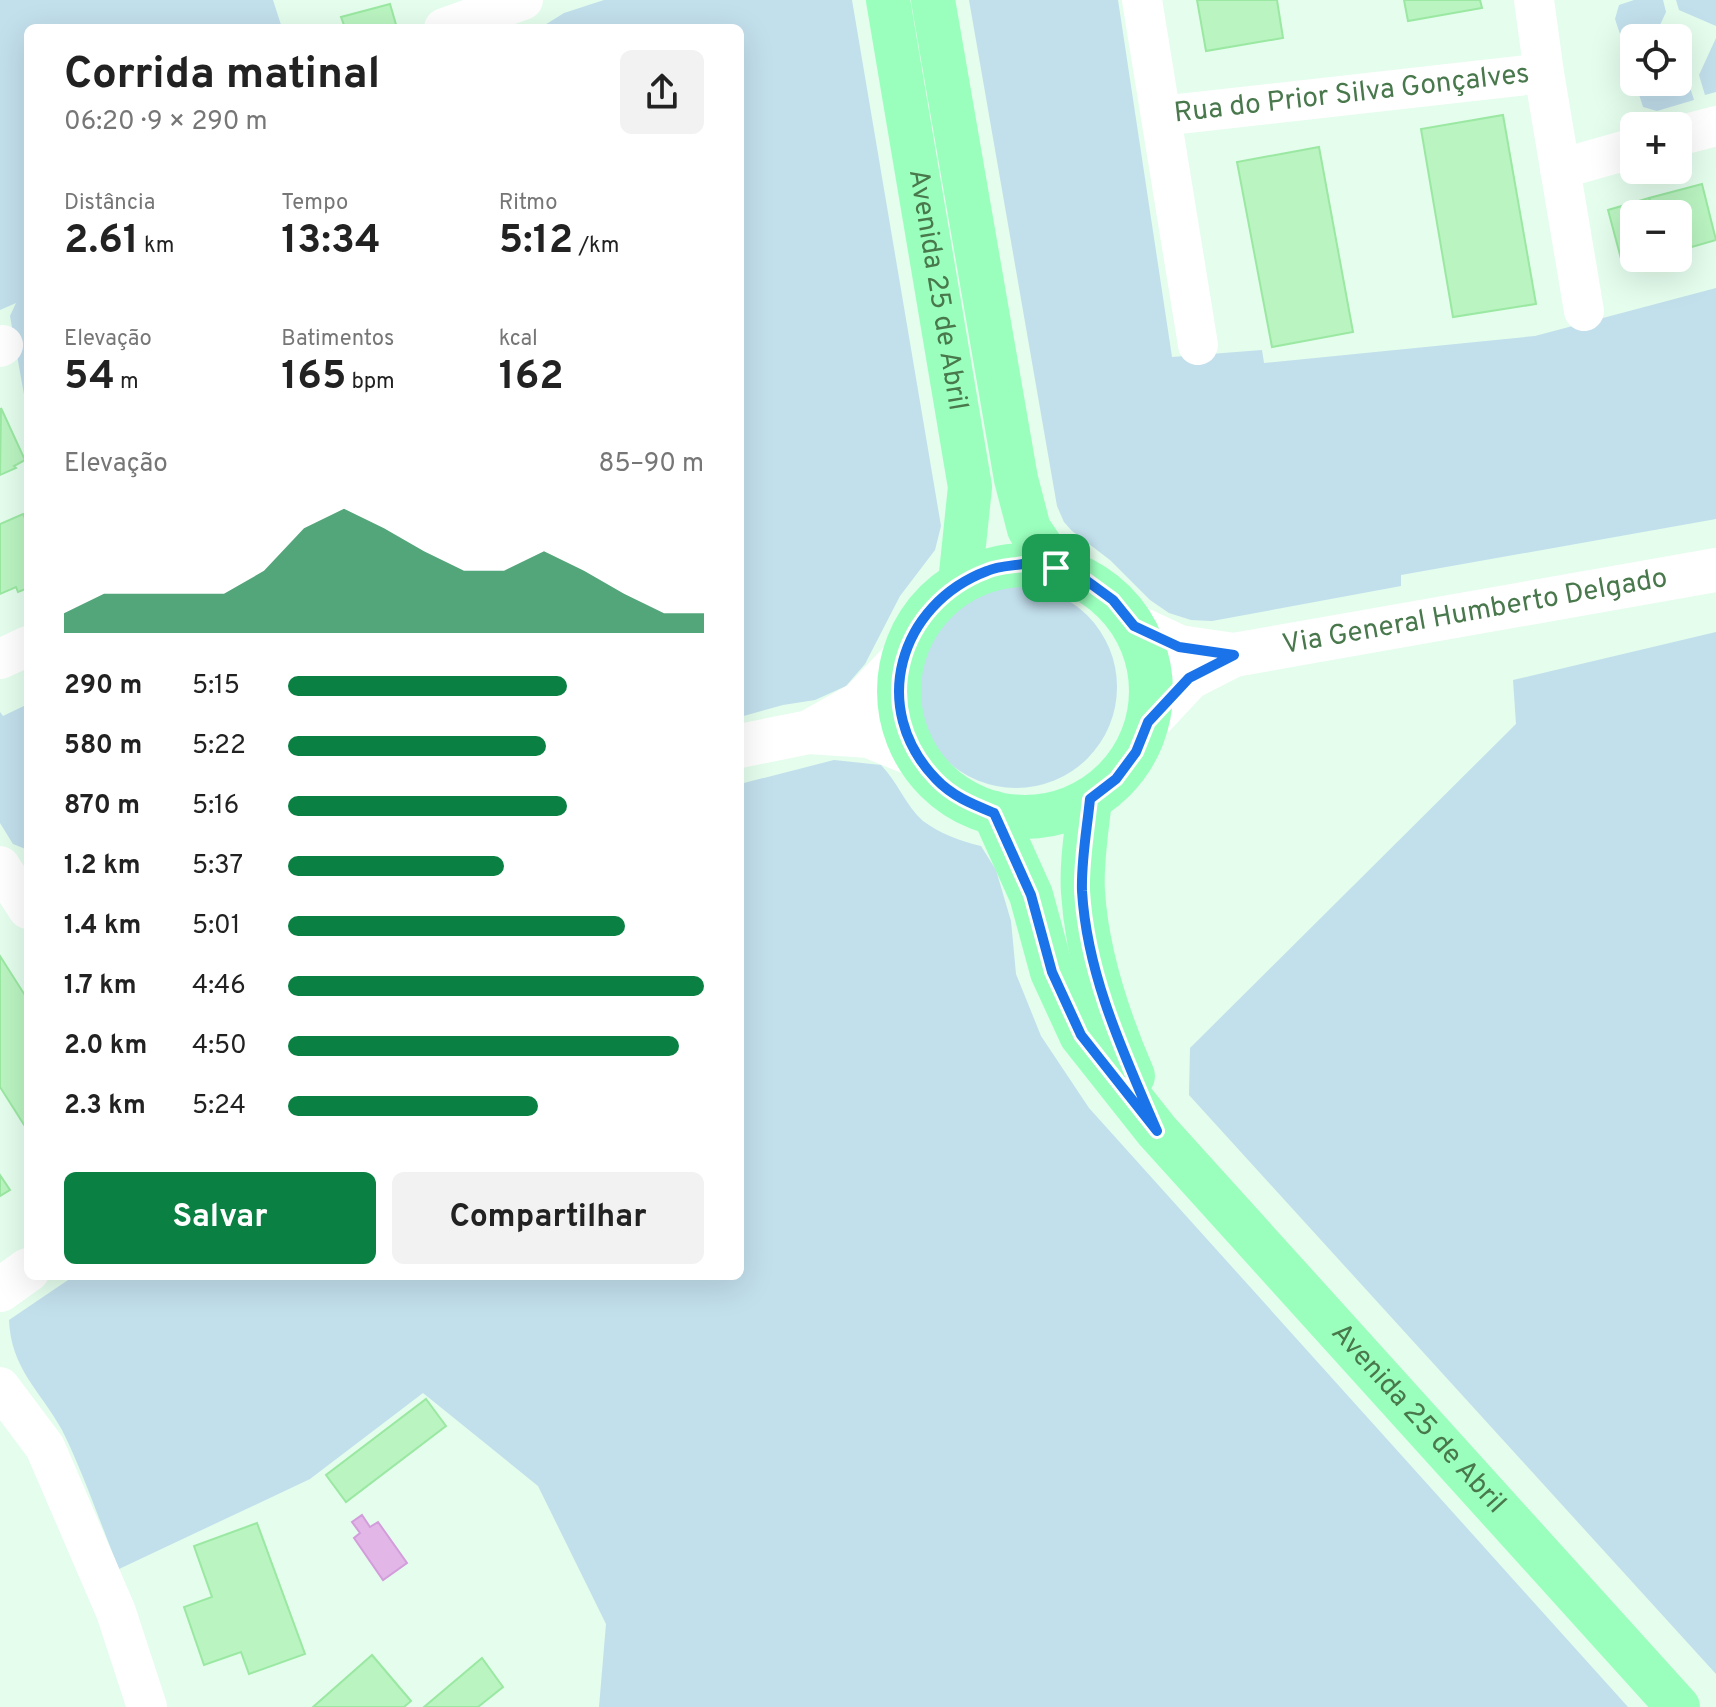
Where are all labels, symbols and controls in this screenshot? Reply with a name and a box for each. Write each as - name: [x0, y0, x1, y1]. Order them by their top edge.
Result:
- map controls: [1620, 24, 1692, 272]
- button: locate: [1620, 24, 1692, 96]
- text: Corrida matinal: [64, 48, 380, 104]
- button: share: [620, 50, 704, 134]
- street label: Rua do Prior Silva Gonçalves: [1172, 57, 1531, 132]
- text: 06:20 · 9 × 290 m: [64, 106, 267, 139]
- button: +: [1620, 112, 1692, 184]
- street label: Avenida 25 de Abril: [899, 166, 975, 413]
- text: Distância: [64, 190, 155, 217]
- text: Tempo: [281, 190, 348, 217]
- text: Ritmo: [499, 190, 558, 217]
- button: −: [1620, 200, 1692, 272]
- text: 2.61: [64, 217, 139, 267]
- text: 13:34: [281, 217, 381, 267]
- text: 5:12: [499, 217, 573, 267]
- text: km: [139, 233, 174, 260]
- text: /km: [573, 233, 619, 260]
- text: Elevação: [64, 326, 152, 353]
- text: Batimentos: [281, 326, 394, 353]
- text: kcal: [499, 326, 538, 353]
- text: 54: [64, 353, 115, 403]
- text: 165: [281, 353, 346, 403]
- text: 162: [499, 353, 564, 403]
- text: m: [115, 369, 139, 396]
- text: bpm: [346, 369, 395, 396]
- text: Elevação: [64, 448, 168, 481]
- text: 85–90 m: [599, 448, 704, 481]
- pin: [1022, 534, 1090, 602]
- icon: arrive: [1034, 546, 1078, 590]
- street label: Via General Humberto Delgado: [1280, 561, 1670, 664]
- text: 290 m: [64, 670, 142, 703]
- text: 5:15: [192, 670, 240, 703]
- text: 580 m: [64, 730, 142, 763]
- text: 5:22: [192, 730, 246, 763]
- text: 870 m: [64, 790, 140, 823]
- text: 5:16: [192, 790, 239, 823]
- text: 1.2 km: [64, 850, 141, 883]
- text: 5:37: [192, 850, 243, 883]
- text: 1.4 km: [64, 910, 141, 943]
- text: 5:01: [192, 910, 240, 943]
- text: 1.7 km: [64, 970, 137, 1003]
- text: 4:46: [192, 970, 246, 1003]
- text: 2.0 km: [64, 1030, 147, 1063]
- text: 4:50: [192, 1030, 247, 1063]
- text: 2.3 km: [64, 1090, 146, 1123]
- text: 5:24: [192, 1090, 246, 1123]
- button: Salvar: [64, 1172, 376, 1264]
- button: Compartilhar: [392, 1172, 704, 1264]
- street label: Avenida 25 de Abril: [1322, 1316, 1513, 1522]

